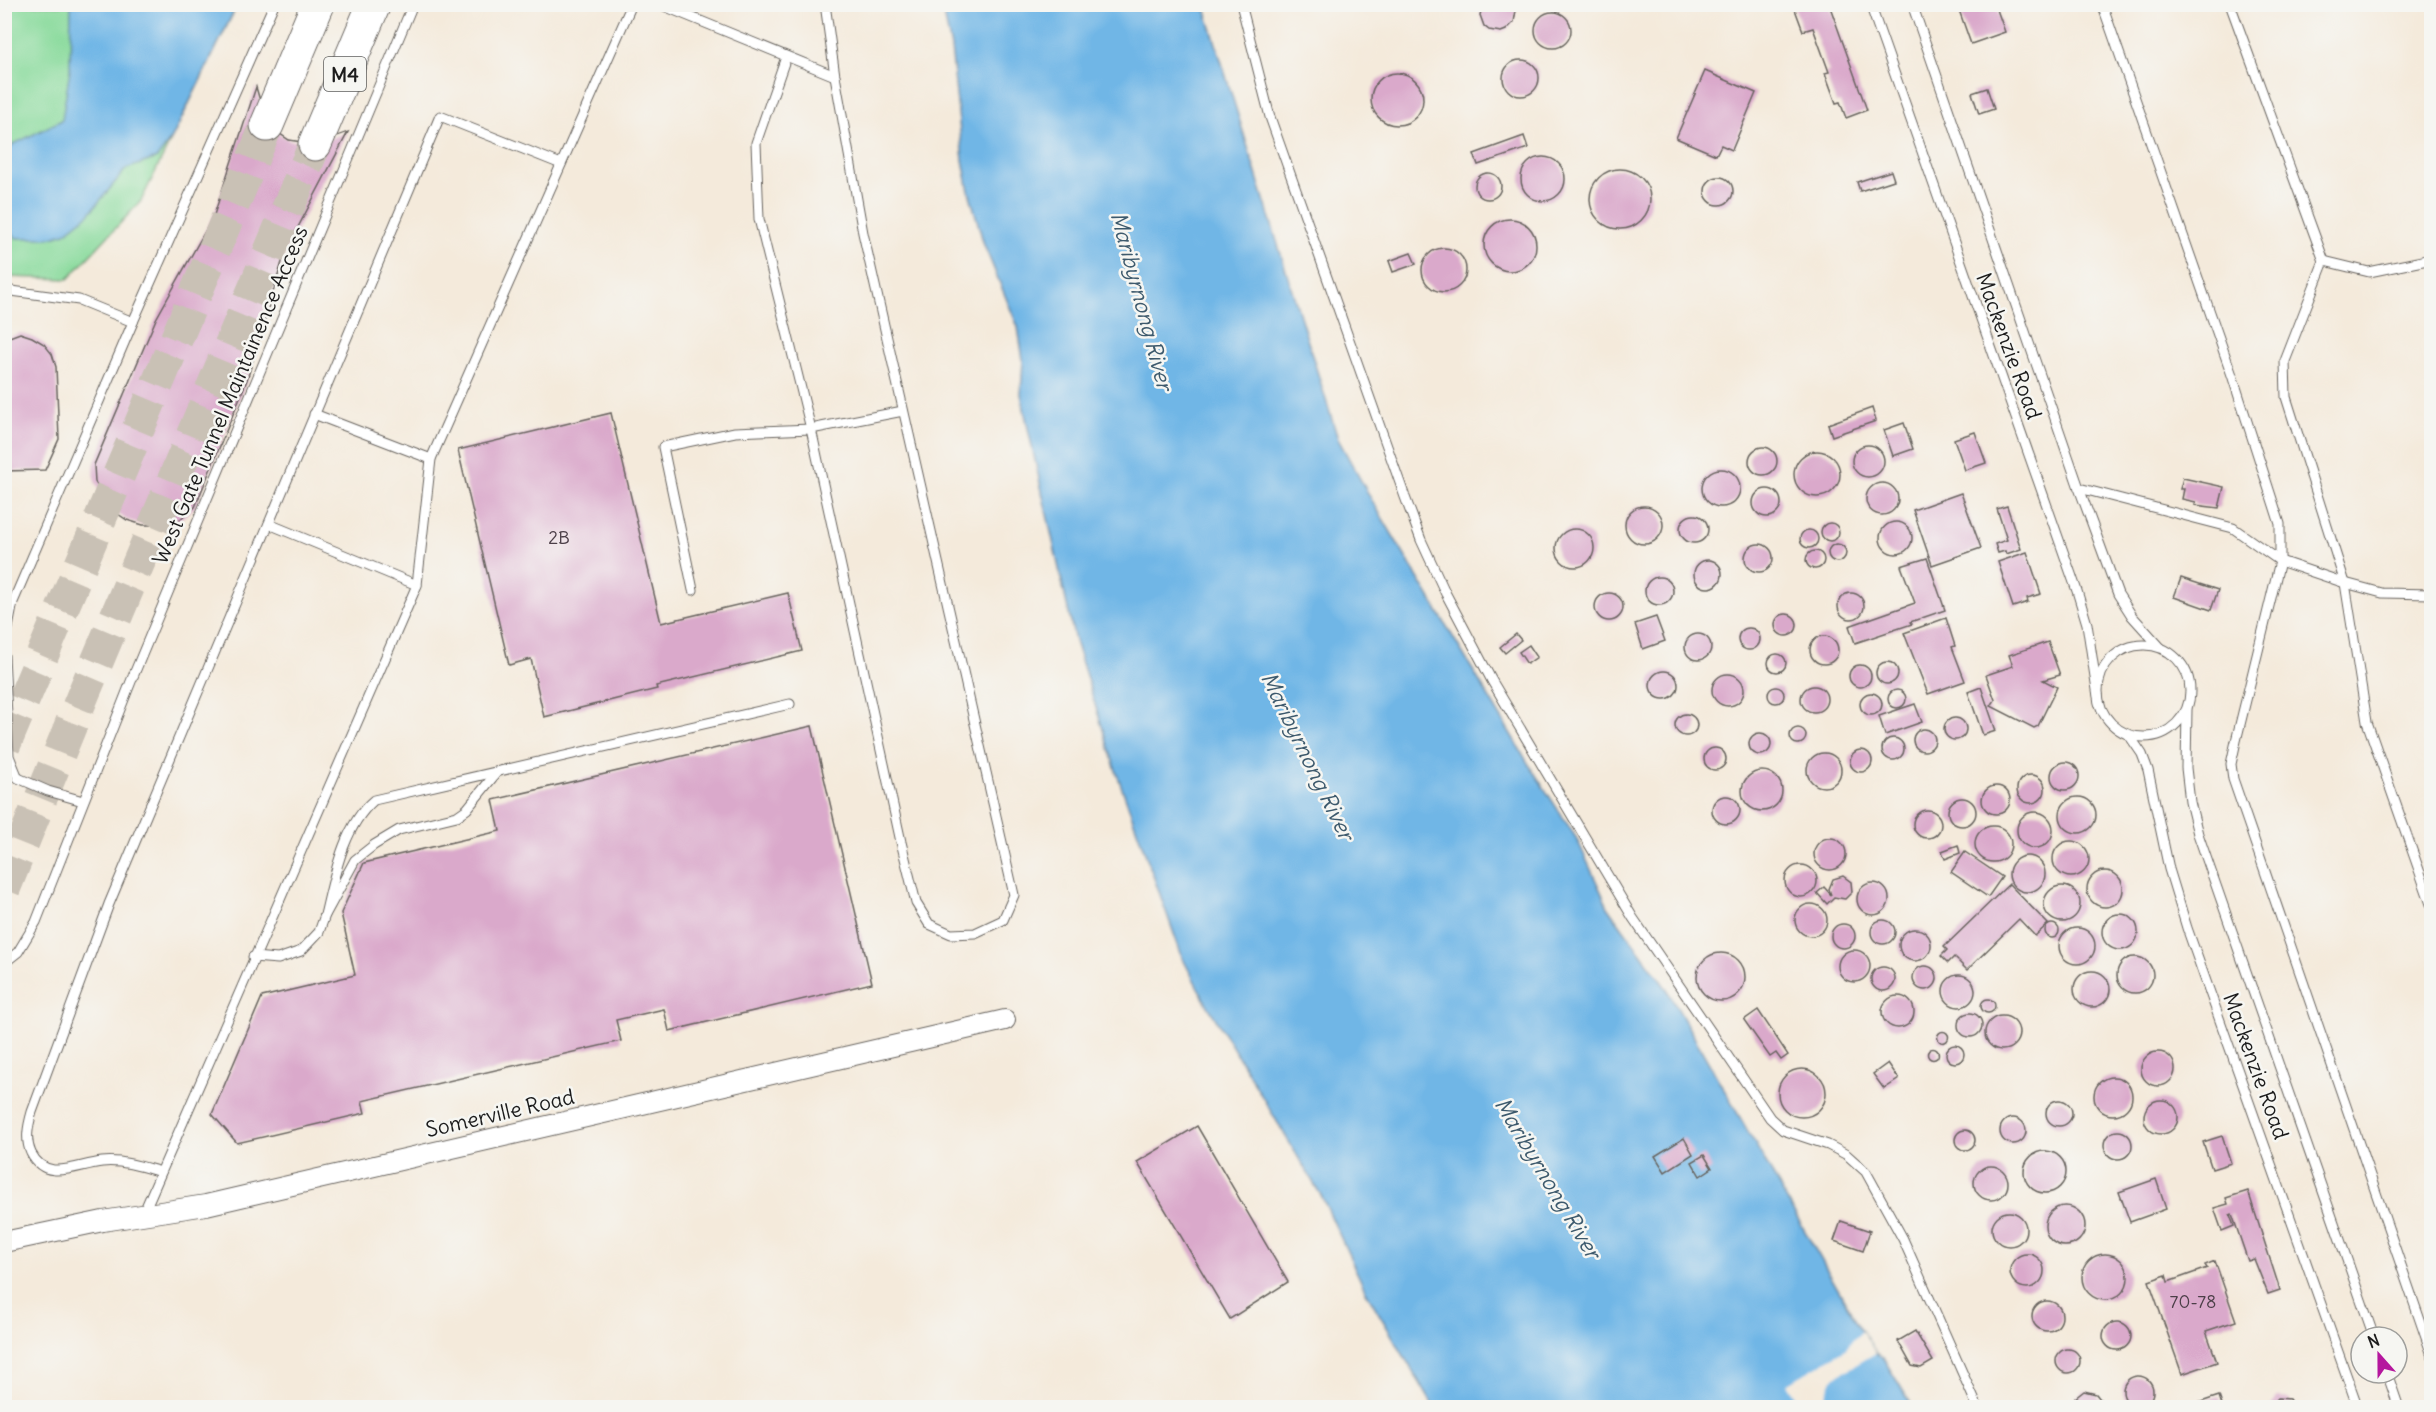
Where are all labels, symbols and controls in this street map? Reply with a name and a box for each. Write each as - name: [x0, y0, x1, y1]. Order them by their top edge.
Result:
- road number: M4: [324, 57, 366, 91]
- water label: Maribyrnong River: [1105, 209, 1180, 396]
- street label: West Gate Tunnel Maintainence Access: [146, 222, 314, 568]
- street label: Mackenzie Road: [1970, 269, 2048, 423]
- house number: 2B: [548, 526, 570, 549]
- water label: Maribyrnong River: [1255, 667, 1362, 847]
- street label: Mackenzie Road: [2217, 989, 2295, 1143]
- street label: Somerville Road: [423, 1083, 577, 1143]
- water label: Maribyrnong River: [1489, 1092, 1609, 1266]
- house number: 70-78: [2170, 1290, 2216, 1313]
- north arrow: [2349, 1325, 2409, 1385]
- text: N: [2365, 1330, 2382, 1352]

